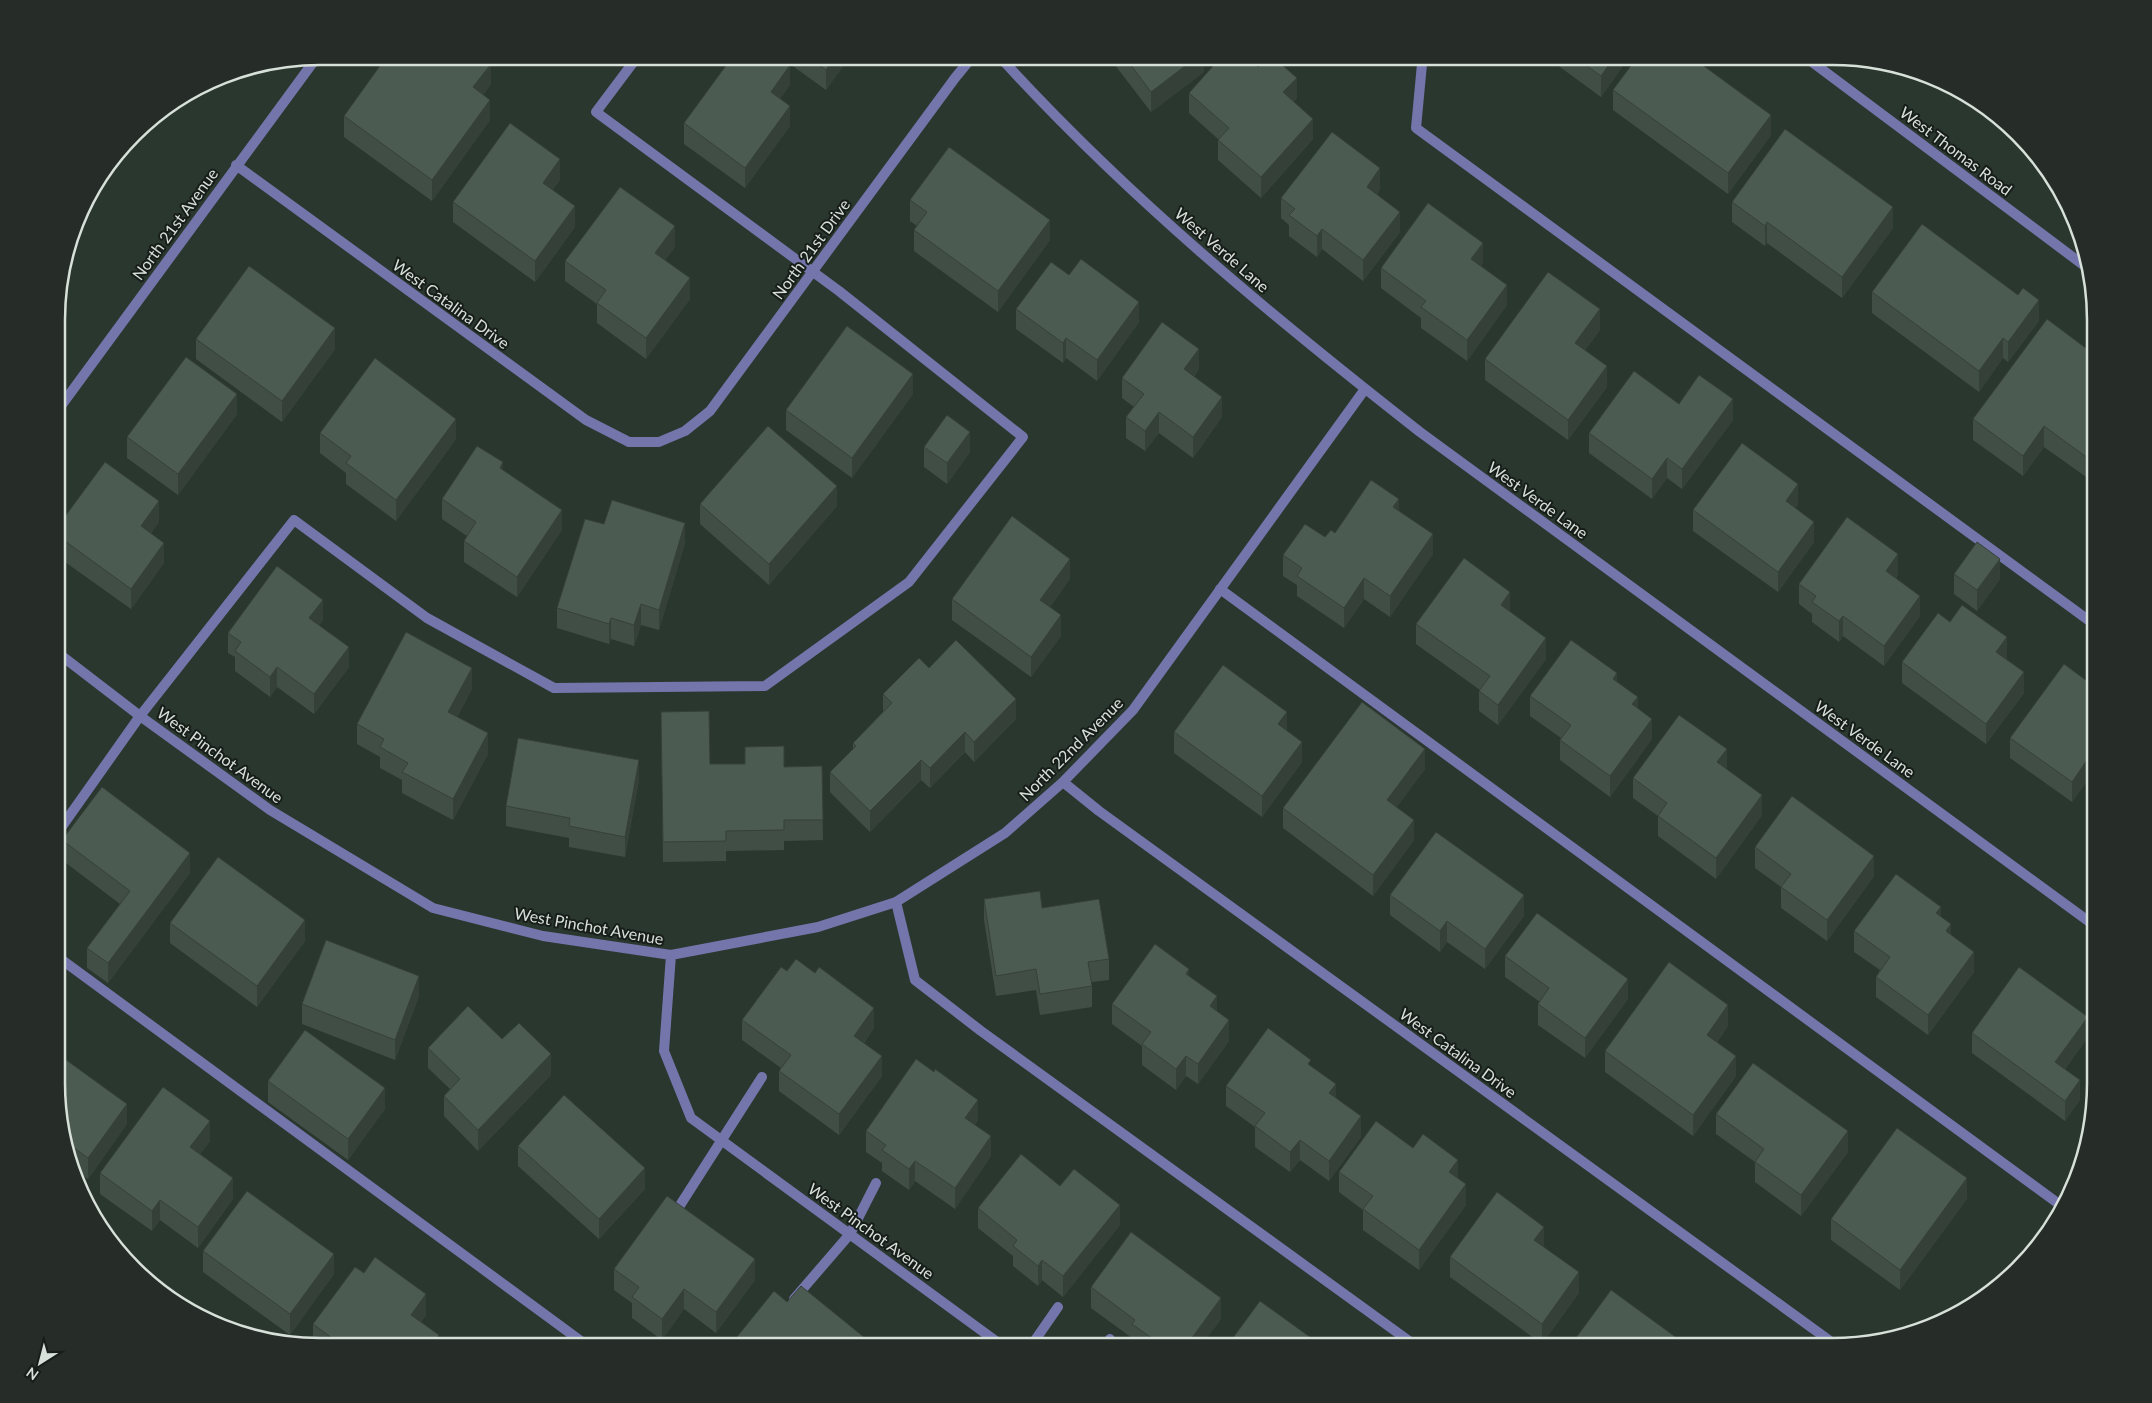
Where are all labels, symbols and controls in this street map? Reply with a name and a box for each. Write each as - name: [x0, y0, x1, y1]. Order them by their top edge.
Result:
- street label: West Thomas Road: [1897, 102, 2016, 199]
- street label: North 21st Avenue: [128, 164, 221, 283]
- street label: North 21st Drive: [768, 195, 853, 302]
- street label: West Verde Lane: [1171, 203, 1273, 296]
- street label: West Catalina Drive: [389, 255, 513, 352]
- street label: West Verde Lane: [1485, 457, 1592, 542]
- street label: North 22nd Avenue: [1015, 693, 1126, 804]
- street label: West Verde Lane: [1812, 696, 1919, 781]
- street label: West Pinchot Avenue: [154, 703, 287, 807]
- street label: West Pinchot Avenue: [513, 903, 665, 948]
- street label: West Catalina Drive: [1396, 1004, 1520, 1101]
- street label: West Pinchot Avenue: [805, 1179, 938, 1283]
- north arrow: [15, 1338, 65, 1388]
- text: N: [23, 1364, 41, 1384]

